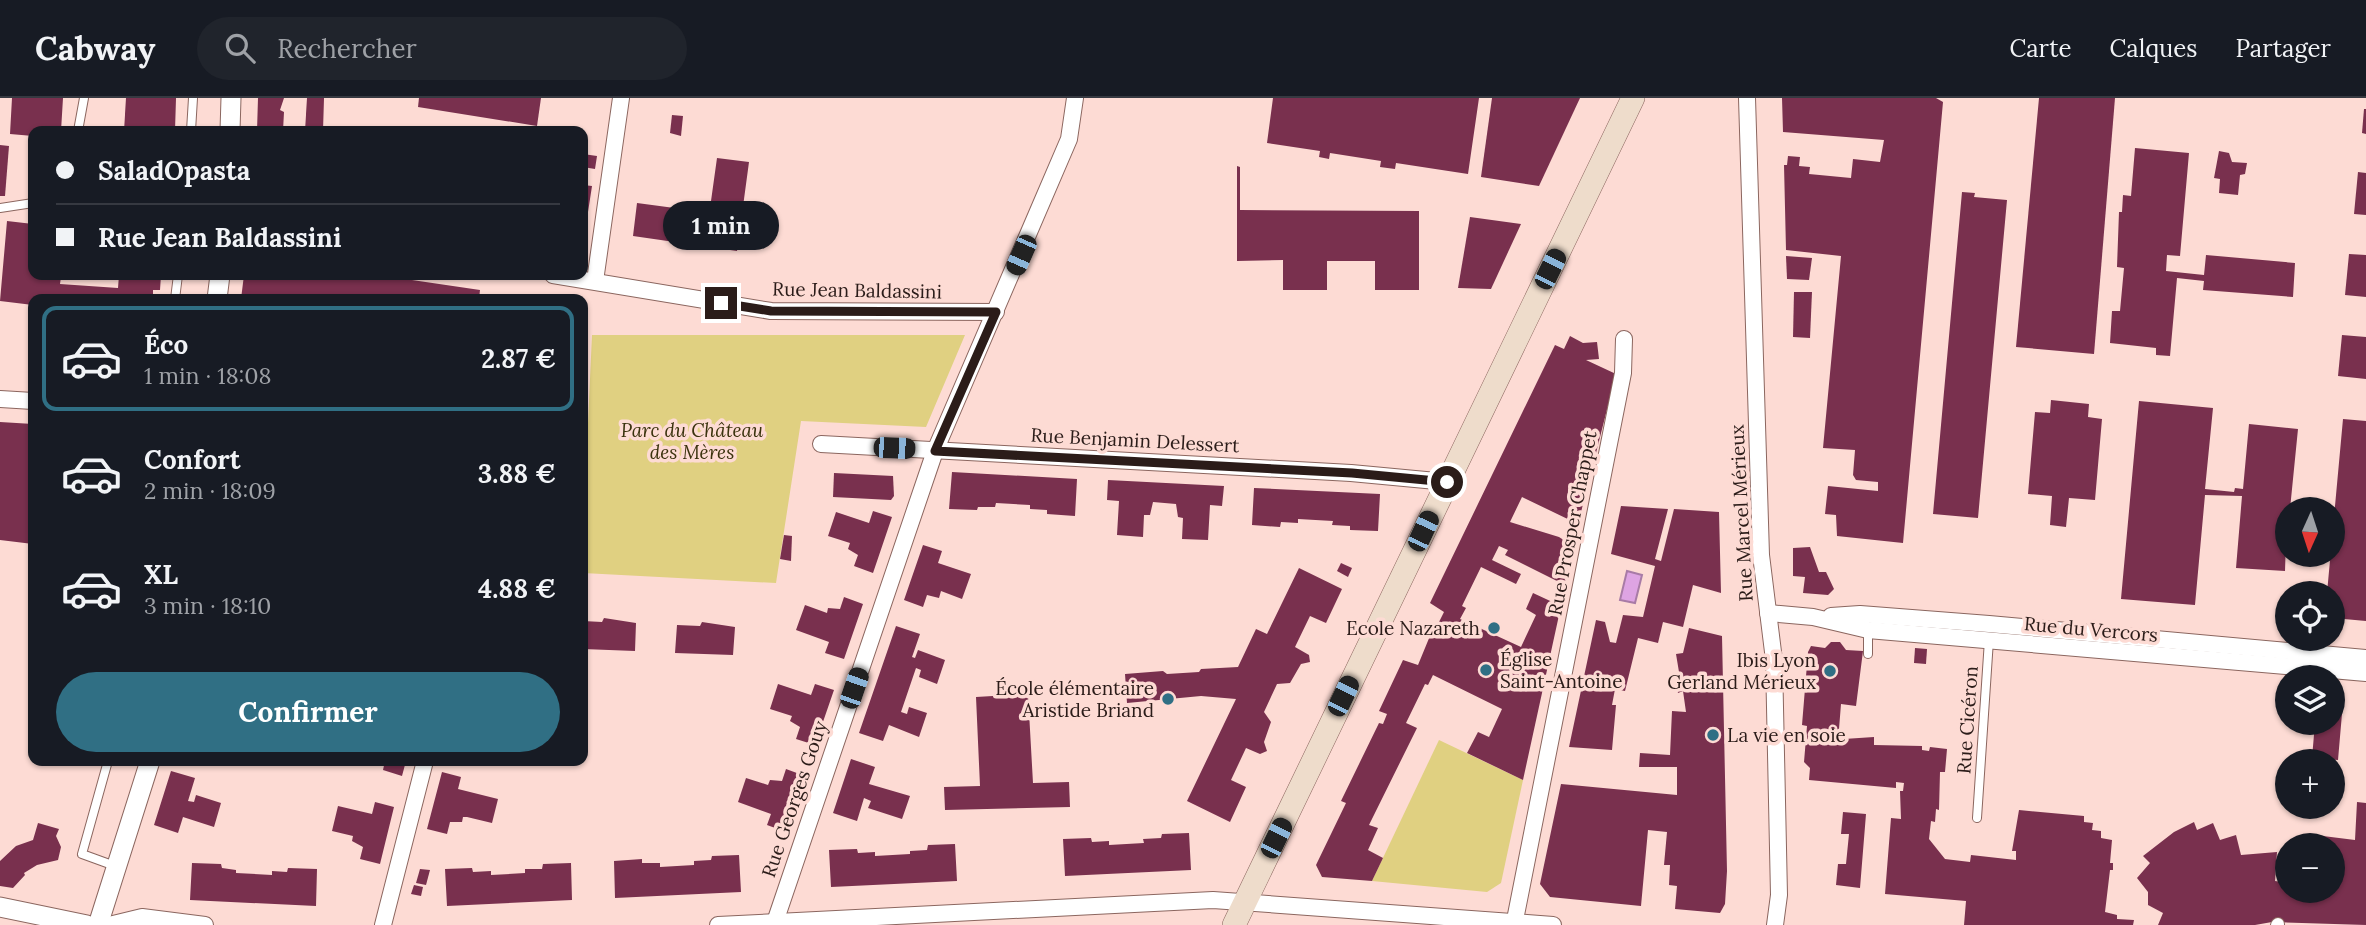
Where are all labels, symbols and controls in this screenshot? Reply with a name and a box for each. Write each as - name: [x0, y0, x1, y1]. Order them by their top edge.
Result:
- search box: [197, 17, 687, 80]
- text: Cabway: [35, 27, 155, 69]
- icon: search: [221, 29, 259, 67]
- text: Rechercher: [277, 32, 417, 65]
- text: Carte: [2009, 33, 2071, 64]
- text: Calques: [2109, 33, 2197, 64]
- text: Partager: [2235, 33, 2331, 64]
- text: SaladOpasta: [98, 154, 250, 187]
- callout: 1 min: [663, 202, 779, 250]
- text: 1 min: [692, 211, 750, 240]
- text: Rue Jean Baldassini: [98, 221, 341, 254]
- car: [1003, 232, 1040, 278]
- car: [1532, 246, 1569, 292]
- street label: Rue Jean Baldassini: [772, 277, 942, 303]
- route end: [705, 287, 737, 319]
- icon: car: [60, 327, 123, 390]
- text: Éco: [144, 328, 188, 361]
- text: 2.87 €: [481, 342, 556, 375]
- text: 1 min · 18:08: [144, 361, 272, 390]
- park label: Parc du Château des Mères: [621, 418, 764, 464]
- street label: Rue Benjamin Delessert: [1030, 423, 1241, 457]
- street label: Rue Marcel Mérieux: [1724, 424, 1758, 602]
- street label: Rue Prosper Chappet: [1542, 428, 1602, 617]
- car: [873, 437, 916, 459]
- icon: car: [60, 442, 123, 505]
- text: Confort: [144, 443, 241, 476]
- text: 3.88 €: [478, 457, 556, 490]
- route start: [1431, 466, 1463, 498]
- text: 2 min · 18:09: [144, 476, 276, 505]
- north arrow: [2275, 497, 2345, 567]
- map controls: [2275, 497, 2345, 903]
- car: [1405, 508, 1442, 554]
- icon: car: [60, 557, 123, 620]
- text: XL: [144, 558, 178, 591]
- text: 4.88 €: [478, 572, 556, 605]
- button: locate: [2275, 581, 2345, 651]
- text: 3 min · 18:10: [144, 591, 271, 620]
- street label: Rue du Vercors: [2023, 611, 2159, 647]
- place label: Ecole Nazareth: [1346, 616, 1480, 640]
- marker: Ecole Nazareth: [1486, 620, 1502, 636]
- place label: Église Saint-Antoine: [1500, 647, 1622, 693]
- place label: Ibis Lyon Gerland Mérieux: [1667, 648, 1816, 694]
- marker: Église Saint-Antoine: [1478, 662, 1494, 678]
- marker: Ibis Lyon Gerland Mérieux: [1822, 663, 1838, 679]
- car: [838, 665, 871, 711]
- street label: Rue Cicéron: [1951, 665, 1983, 775]
- button: layers: [2275, 665, 2345, 735]
- button: Confirmer: [56, 672, 560, 752]
- car: [1325, 673, 1362, 719]
- place label: École élémentaire Aristide Briand: [995, 676, 1154, 722]
- marker: École élémentaire Aristide Briand: [1160, 691, 1176, 707]
- street label: Rue Georges Gouy: [756, 718, 832, 880]
- place label: La vie en soie: [1727, 723, 1846, 747]
- marker: La vie en soie: [1705, 727, 1721, 743]
- button: +: [2275, 749, 2345, 819]
- car: [1258, 815, 1295, 861]
- button: −: [2275, 833, 2345, 903]

